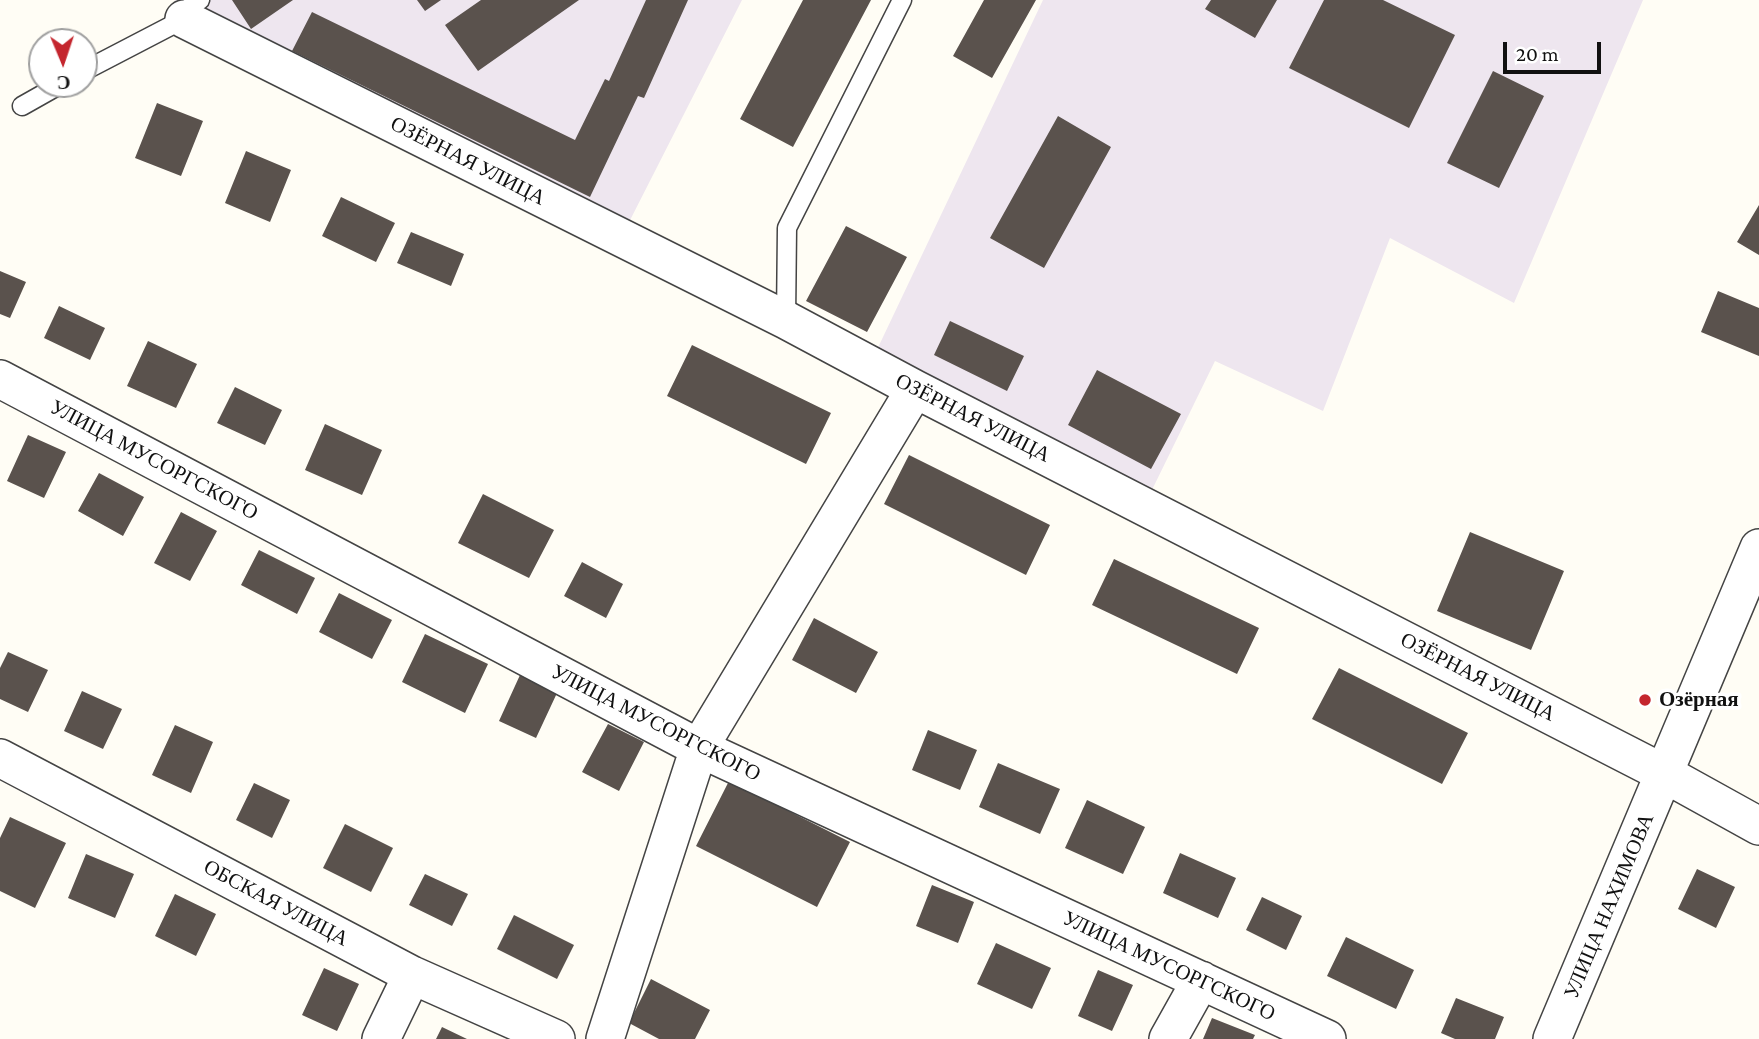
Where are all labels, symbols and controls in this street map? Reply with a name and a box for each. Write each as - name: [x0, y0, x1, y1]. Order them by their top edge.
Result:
- north arrow: [28, 28, 98, 98]
- scale bar: [1507, 28, 1605, 72]
- text: 20 m: [1516, 42, 1559, 66]
- text: С: [56, 72, 71, 93]
- street label: ОЗЁРНАЯ УЛИЦА: [386, 111, 550, 211]
- street label: ОЗЁРНАЯ УЛИЦА: [891, 368, 1055, 468]
- street label: УЛИЦА МУСОРГСКОГО: [46, 394, 262, 526]
- street label: ОЗЁРНАЯ УЛИЦА: [1396, 627, 1560, 727]
- street label: УЛИЦА МУСОРГСКОГО: [547, 659, 765, 787]
- place label: Озёрная: [1659, 687, 1739, 713]
- marker: Озёрная: [1637, 692, 1653, 708]
- street label: УЛИЦА НАХИМОВА: [1559, 810, 1659, 1002]
- street label: ОБСКАЯ УЛИЦА: [199, 854, 353, 952]
- street label: УЛИЦА МУСОРГСКОГО: [1059, 906, 1279, 1026]

